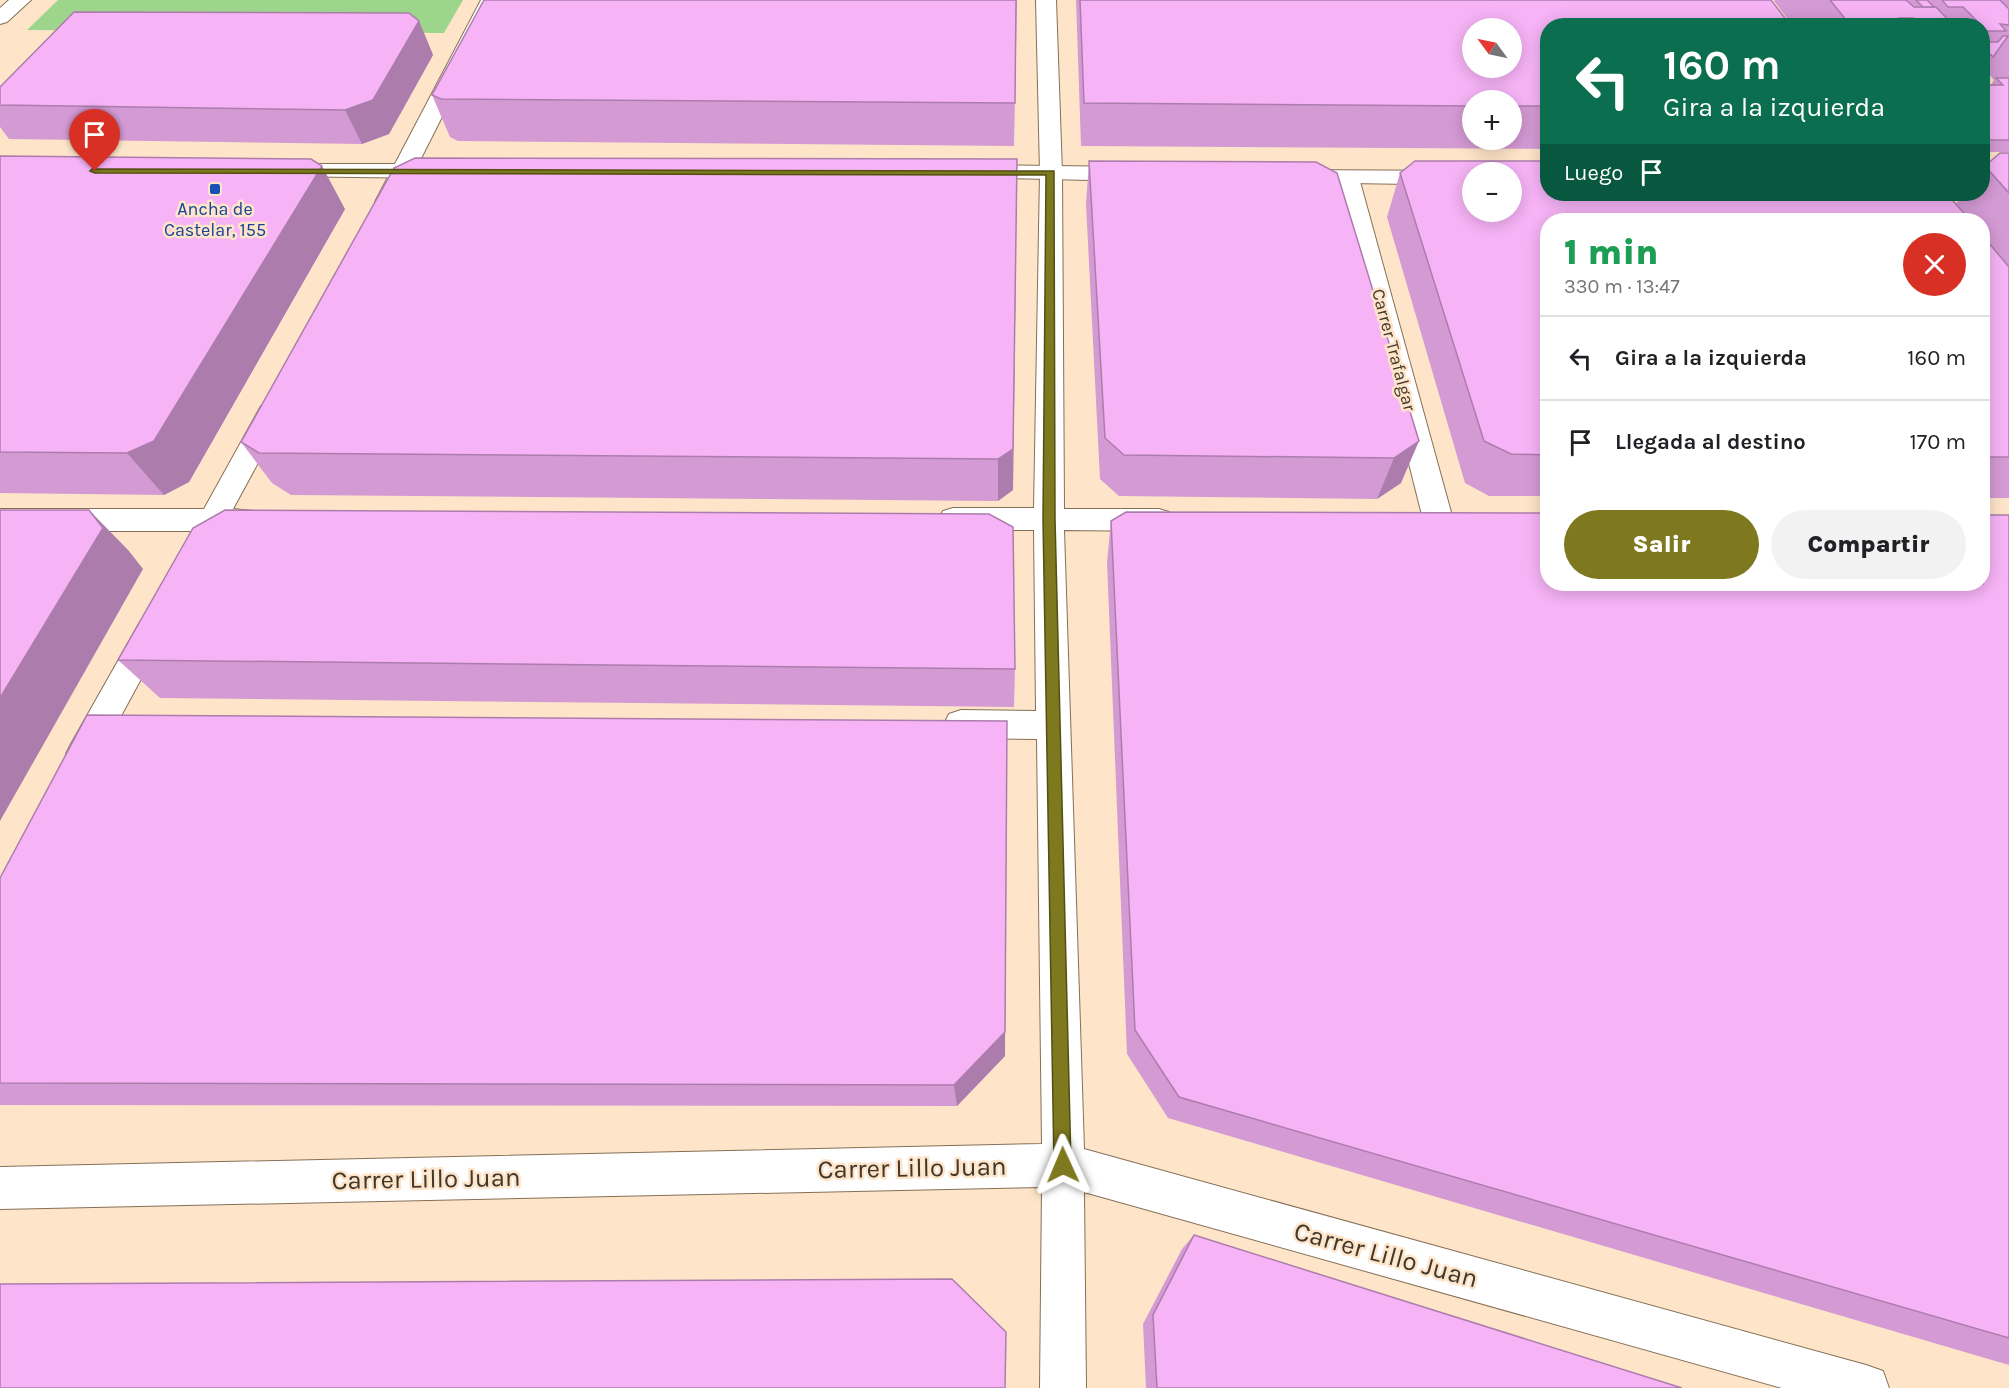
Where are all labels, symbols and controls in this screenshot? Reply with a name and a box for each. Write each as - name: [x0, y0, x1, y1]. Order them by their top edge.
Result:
- north arrow: [1462, 18, 1522, 78]
- map controls: [1462, 18, 1522, 222]
- text: 160 m: [1663, 40, 1781, 90]
- icon: left: [1564, 42, 1642, 120]
- button: +: [1462, 90, 1522, 150]
- text: Gira a la izquierda: [1663, 91, 1885, 123]
- pin: [69, 109, 120, 171]
- icon: arrive: [78, 118, 111, 151]
- icon: arrive: [1635, 156, 1668, 189]
- text: Luego: [1564, 160, 1623, 186]
- button: −: [1462, 162, 1522, 222]
- marker: Ancha de Castelar, 155: [208, 182, 222, 196]
- place label: Ancha de Castelar, 155: [164, 198, 266, 241]
- text: 1 min: [1564, 231, 1658, 273]
- button: close: [1903, 233, 1966, 296]
- text: 330 m · 13:47: [1564, 275, 1680, 298]
- street label: Carrer Trafalgar: [1367, 286, 1421, 414]
- icon: left: [1564, 342, 1597, 375]
- text: Gira a la izquierda: [1615, 345, 1807, 371]
- text: 160 m: [1907, 345, 1966, 371]
- icon: arrive: [1564, 426, 1597, 459]
- text: Llegada al destino: [1615, 429, 1806, 455]
- text: 170 m: [1910, 429, 1966, 455]
- button: Salir: [1564, 510, 1759, 579]
- button: Compartir: [1771, 510, 1966, 579]
- position arrow: [1031, 1133, 1095, 1197]
- street label: Carrer Lillo Juan: [817, 1151, 1007, 1185]
- street label: Carrer Lillo Juan: [331, 1162, 521, 1196]
- street label: Carrer Lillo Juan: [1291, 1216, 1481, 1294]

